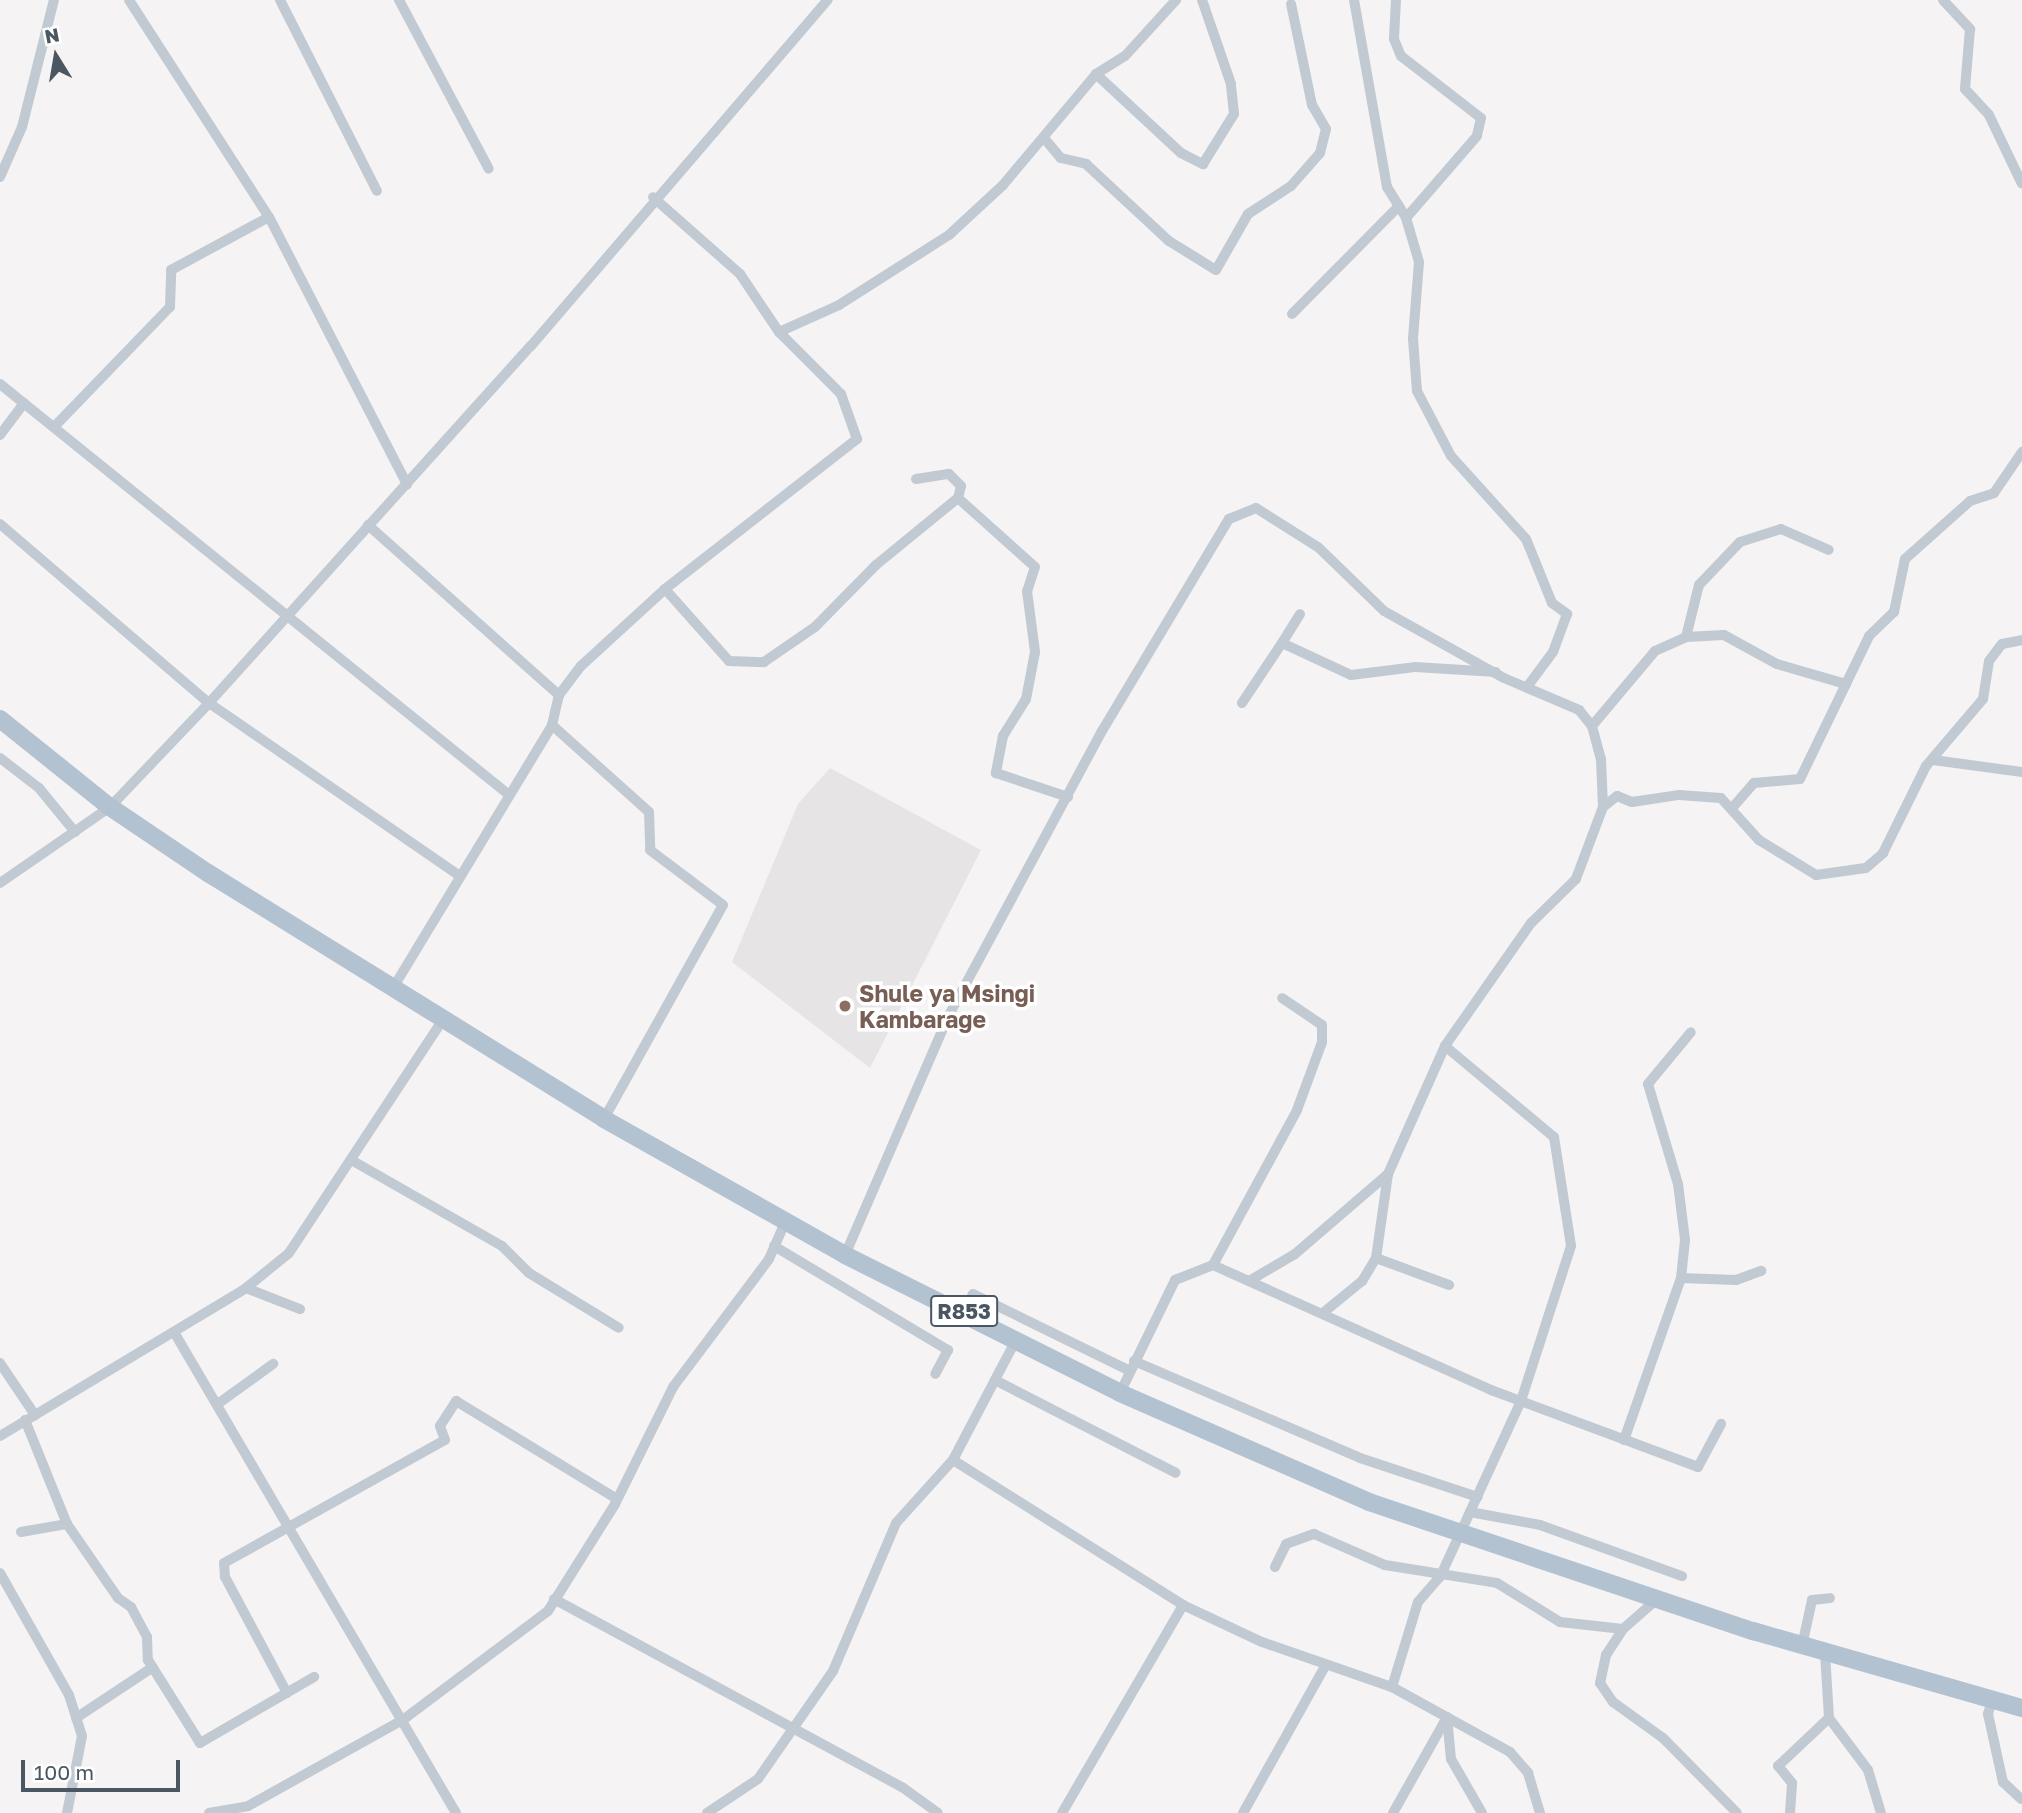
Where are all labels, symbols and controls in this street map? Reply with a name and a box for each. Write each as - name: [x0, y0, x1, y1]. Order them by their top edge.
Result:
- north arrow: [21, 21, 91, 91]
- text: N: [43, 22, 61, 48]
- place label: Shule ya Msingi Kambarage: [859, 979, 1035, 1033]
- marker: Shule ya Msingi Kambarage: [837, 998, 853, 1014]
- road number: R853: [929, 1294, 999, 1328]
- scale bar: [24, 1746, 184, 1790]
- text: 100 m: [34, 1759, 94, 1785]

